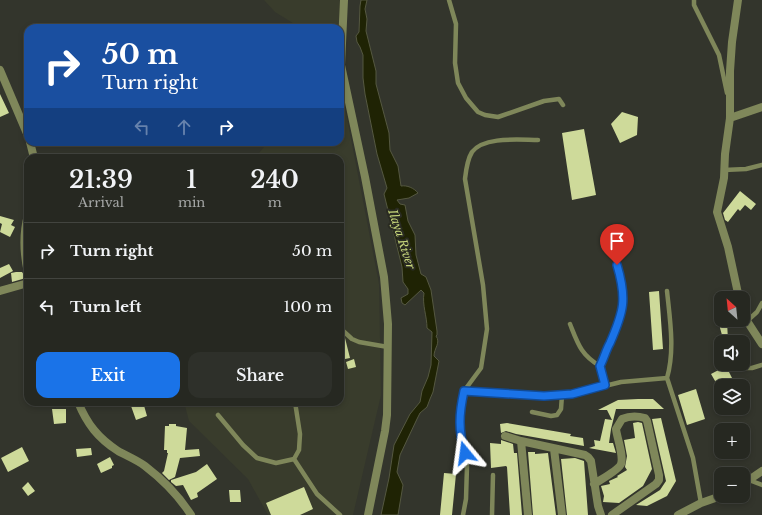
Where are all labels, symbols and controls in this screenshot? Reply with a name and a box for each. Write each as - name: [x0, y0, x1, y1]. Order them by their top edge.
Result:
- text: 50 m: [102, 37, 178, 72]
- icon: right: [36, 40, 88, 92]
- text: Turn right: [102, 72, 198, 94]
- icon: left: [131, 116, 153, 138]
- icon: ahead: [173, 116, 195, 138]
- icon: right: [215, 116, 237, 138]
- text: 21:39: [69, 165, 133, 194]
- text: 1: [186, 165, 197, 194]
- text: 240: [250, 165, 299, 194]
- text: Arrival: [78, 194, 124, 211]
- text: min: [178, 194, 205, 211]
- text: m: [268, 194, 282, 211]
- water label: Ilaya River: [385, 206, 419, 271]
- pin: [600, 224, 634, 265]
- icon: arrive: [606, 230, 628, 252]
- icon: right: [36, 240, 58, 262]
- text: Turn right: [70, 241, 153, 260]
- text: 50 m: [292, 241, 332, 260]
- north arrow: [714, 291, 750, 327]
- map controls: [714, 291, 750, 503]
- icon: left: [36, 296, 58, 318]
- text: Turn left: [70, 297, 141, 316]
- text: 100 m: [283, 297, 332, 316]
- button: sound: [714, 335, 750, 371]
- button: Exit: [36, 352, 180, 398]
- button: Share: [188, 352, 332, 398]
- button: layers: [714, 379, 750, 415]
- button: +: [714, 423, 750, 459]
- position arrow: [444, 432, 486, 474]
- button: −: [714, 467, 750, 503]

